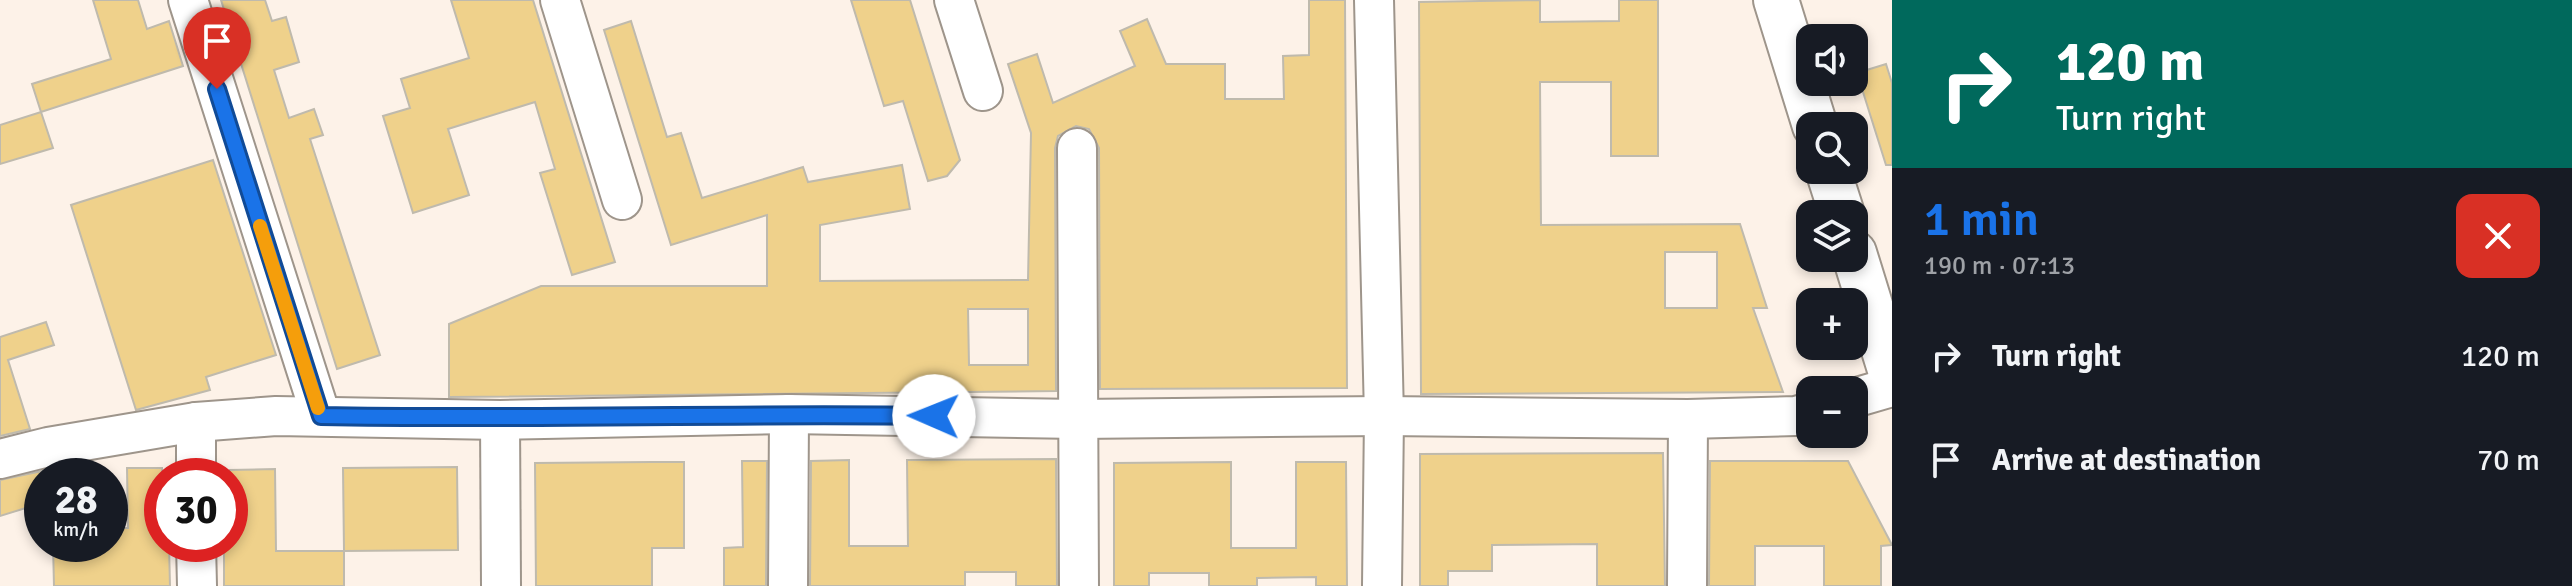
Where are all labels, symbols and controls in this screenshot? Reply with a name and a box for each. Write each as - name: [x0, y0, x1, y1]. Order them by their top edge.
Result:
- pin: [183, 7, 251, 89]
- icon: arrive: [195, 19, 239, 63]
- map controls: [1796, 24, 1868, 448]
- button: sound: [1796, 24, 1868, 96]
- text: 120 m: [2056, 27, 2204, 96]
- icon: right: [1924, 32, 2028, 136]
- text: Turn right: [2056, 96, 2206, 141]
- button: search: [1796, 112, 1868, 184]
- text: 1 min: [1924, 190, 2039, 249]
- button: close: [2456, 194, 2540, 278]
- button: layers: [1796, 200, 1868, 272]
- text: 190 m · 07:13: [1924, 250, 2075, 282]
- button: +: [1796, 288, 1868, 360]
- icon: right: [1924, 334, 1968, 378]
- text: Turn right: [1992, 338, 2121, 375]
- text: 120 m: [2461, 338, 2540, 375]
- position arrow: [892, 374, 976, 458]
- button: −: [1796, 376, 1868, 448]
- icon: arrive: [1924, 438, 1968, 482]
- text: Arrive at destination: [1992, 442, 2261, 479]
- text: 70 m: [2477, 442, 2540, 479]
- speed limit sign: 30: [144, 458, 248, 562]
- text: 28: [54, 475, 98, 525]
- text: km/h: [53, 517, 99, 542]

